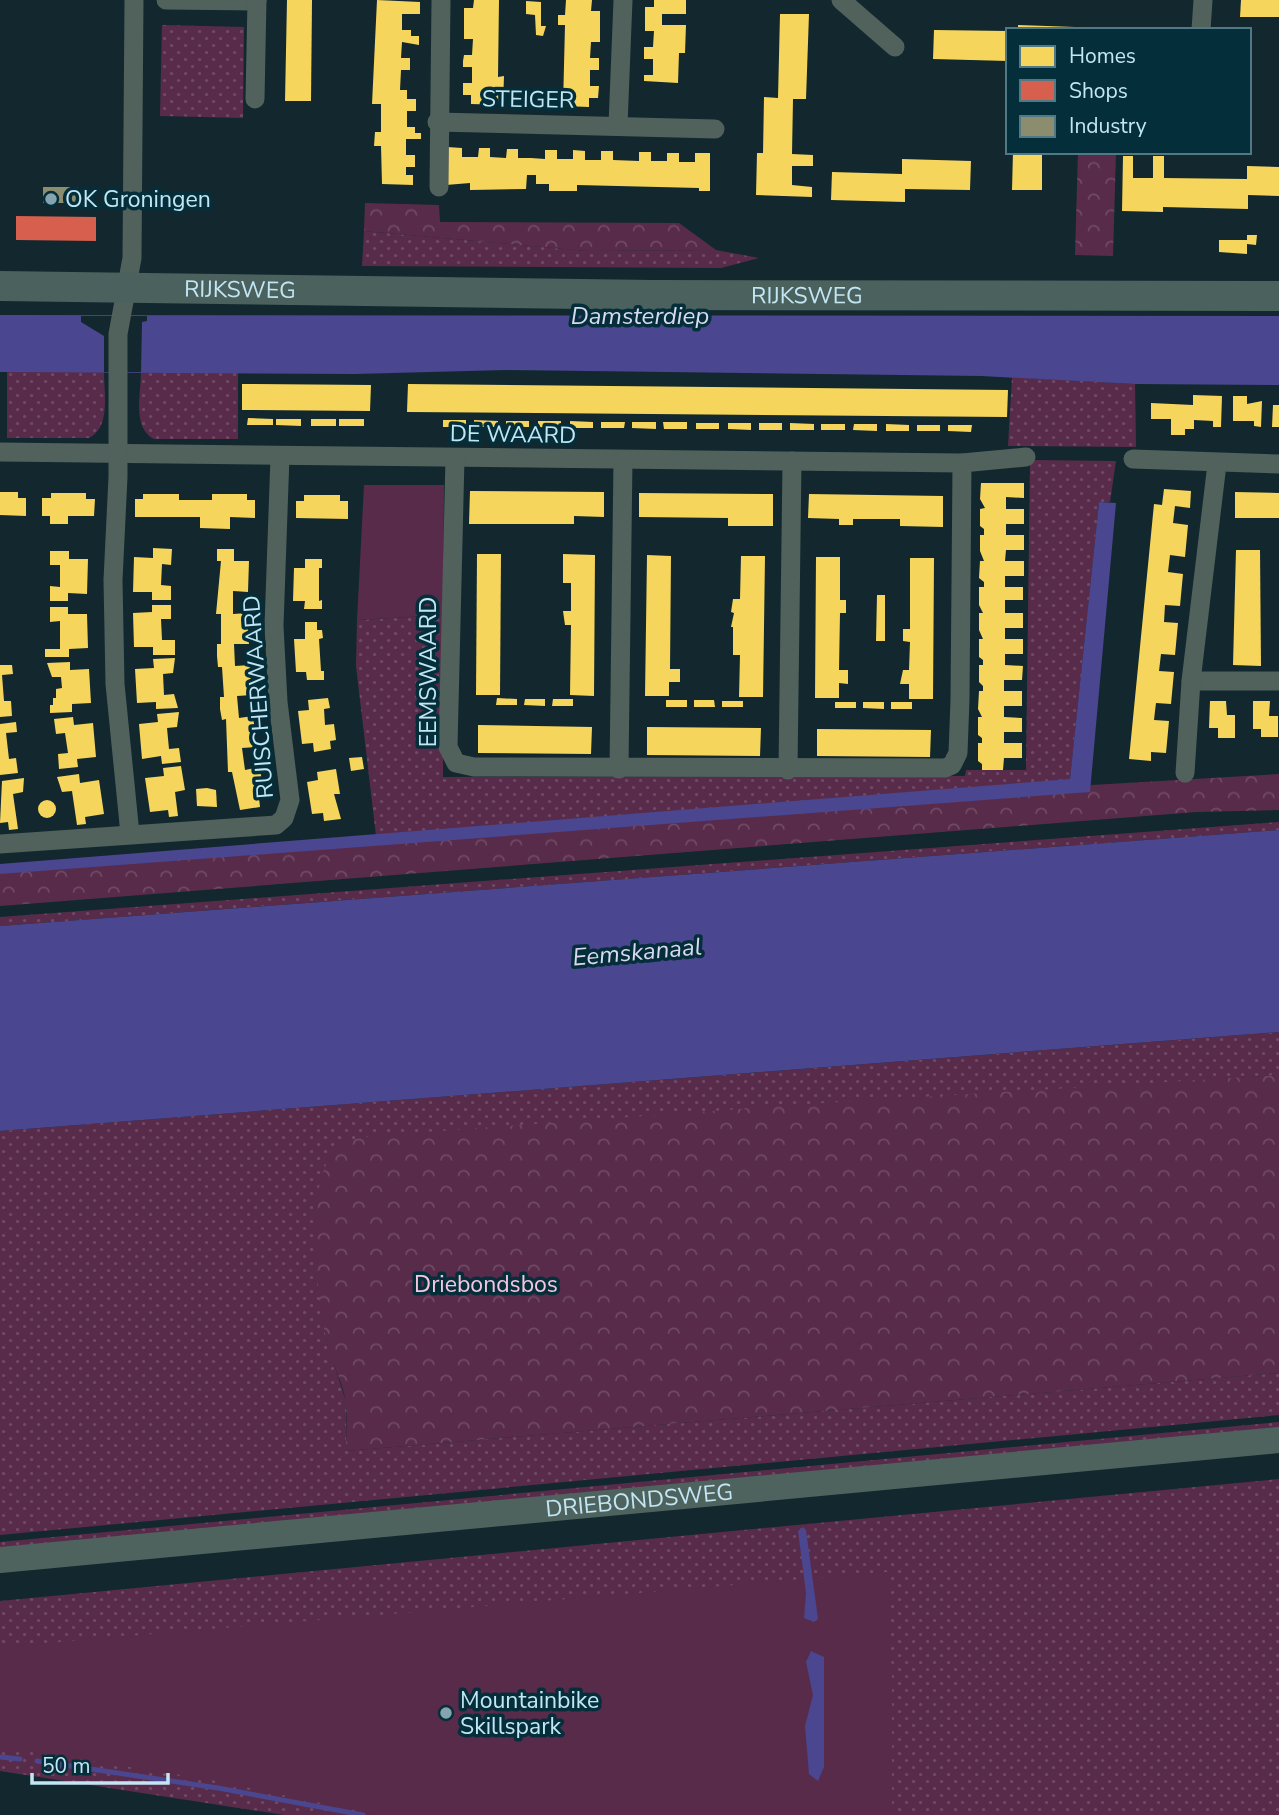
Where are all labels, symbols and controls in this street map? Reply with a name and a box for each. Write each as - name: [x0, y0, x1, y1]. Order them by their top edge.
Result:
- legend: [1006, 28, 1251, 154]
- text: Homes: [1069, 42, 1136, 70]
- text: Shops: [1069, 77, 1128, 105]
- street label: STEIGER: [482, 83, 574, 116]
- text: Industry: [1069, 112, 1147, 140]
- place label: OK Groningen: [65, 184, 211, 215]
- marker: OK Groningen: [43, 191, 59, 207]
- street label: RIJKSWEG: [184, 274, 296, 306]
- street label: RIJKSWEG: [751, 280, 863, 311]
- water label: Damsterdiep: [571, 300, 709, 332]
- street label: DE WAARD: [450, 418, 576, 451]
- street label: RUISCHERWAARD: [236, 594, 281, 800]
- street label: EEMSWAARD: [413, 597, 444, 747]
- water label: Eemskanaal: [571, 930, 703, 974]
- park label: Driebondsbos: [414, 1269, 558, 1300]
- street label: DRIEBONDSWEG: [544, 1476, 734, 1525]
- place label: Mountainbike Skillspark: [460, 1685, 599, 1742]
- marker: Mountainbike Skillspark: [438, 1705, 454, 1721]
- scale bar: [32, 1742, 168, 1786]
- text: 50 m: [42, 1752, 91, 1780]

